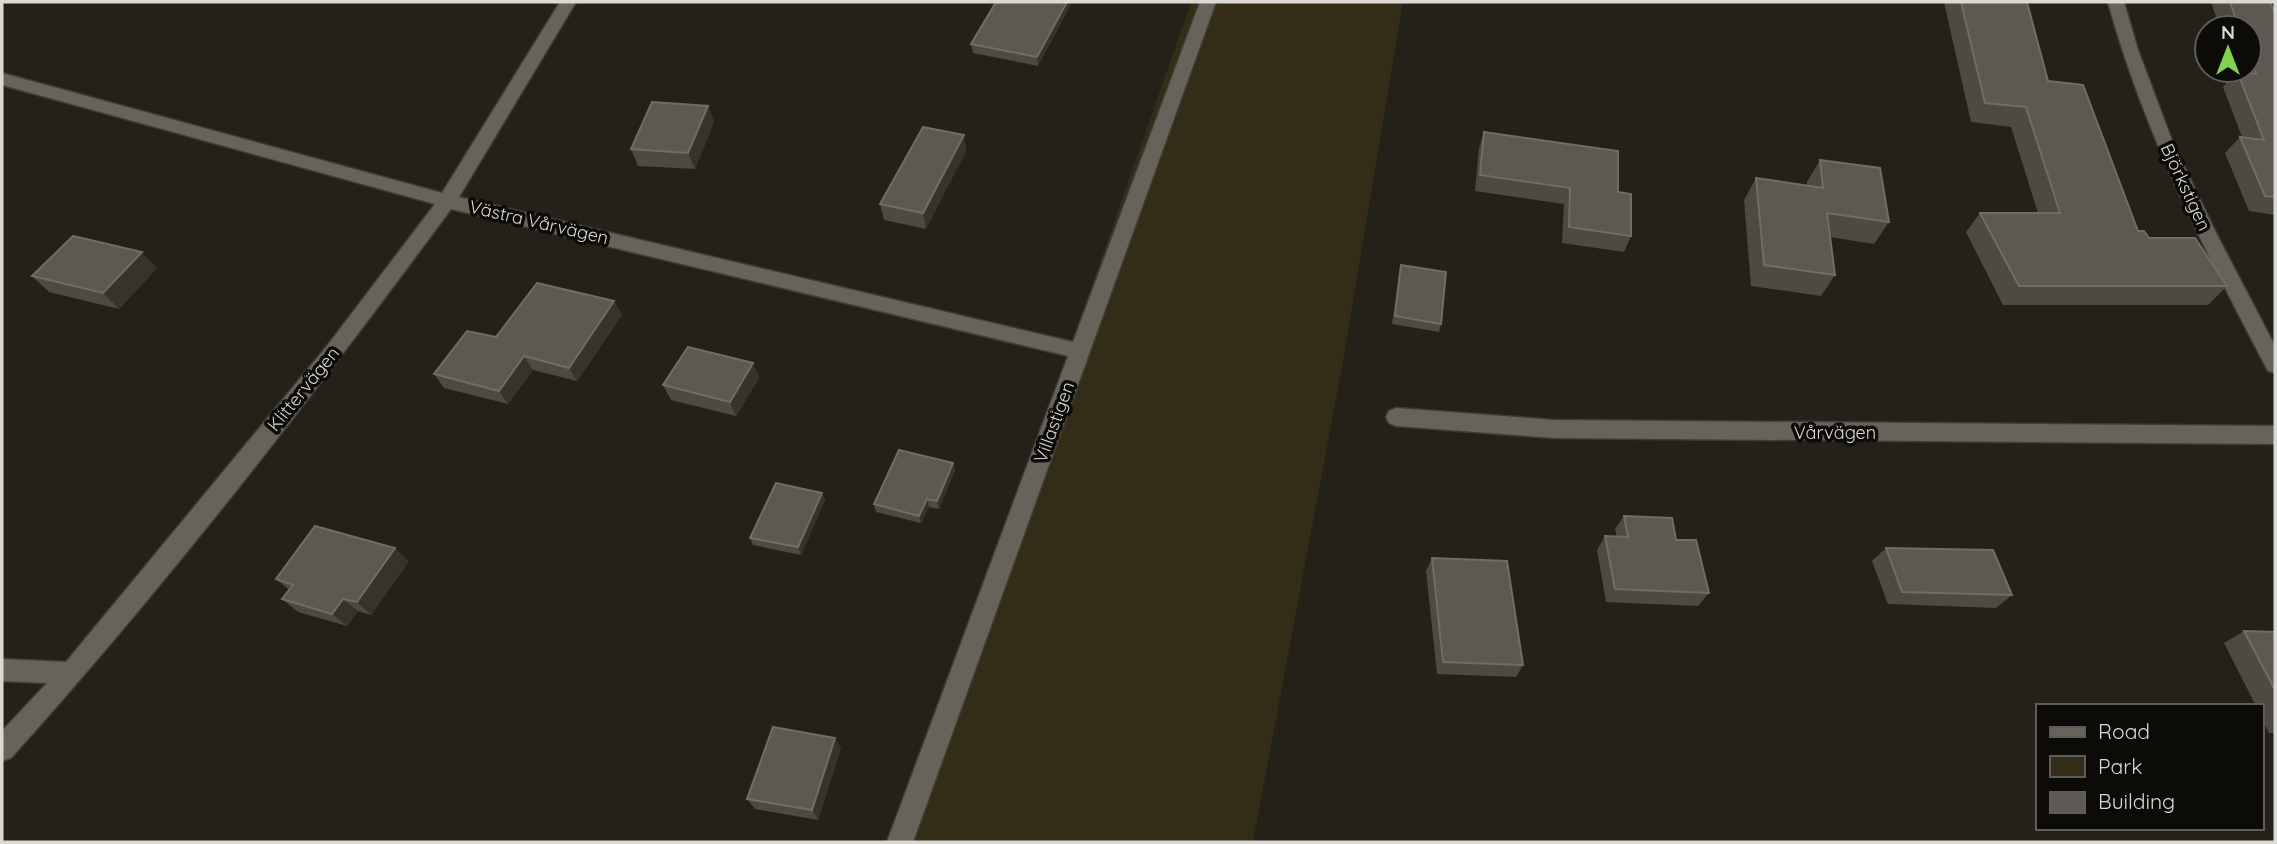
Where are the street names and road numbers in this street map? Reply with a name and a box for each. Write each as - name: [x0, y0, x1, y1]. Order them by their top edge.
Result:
- street label: Björkstigen: [2156, 140, 2216, 234]
- street label: Västra Vårvägen: [467, 195, 611, 249]
- street label: Klittervägen: [262, 342, 344, 436]
- street label: Villastigen: [1029, 378, 1079, 466]
- street label: Vårvägen: [1794, 421, 1876, 444]

